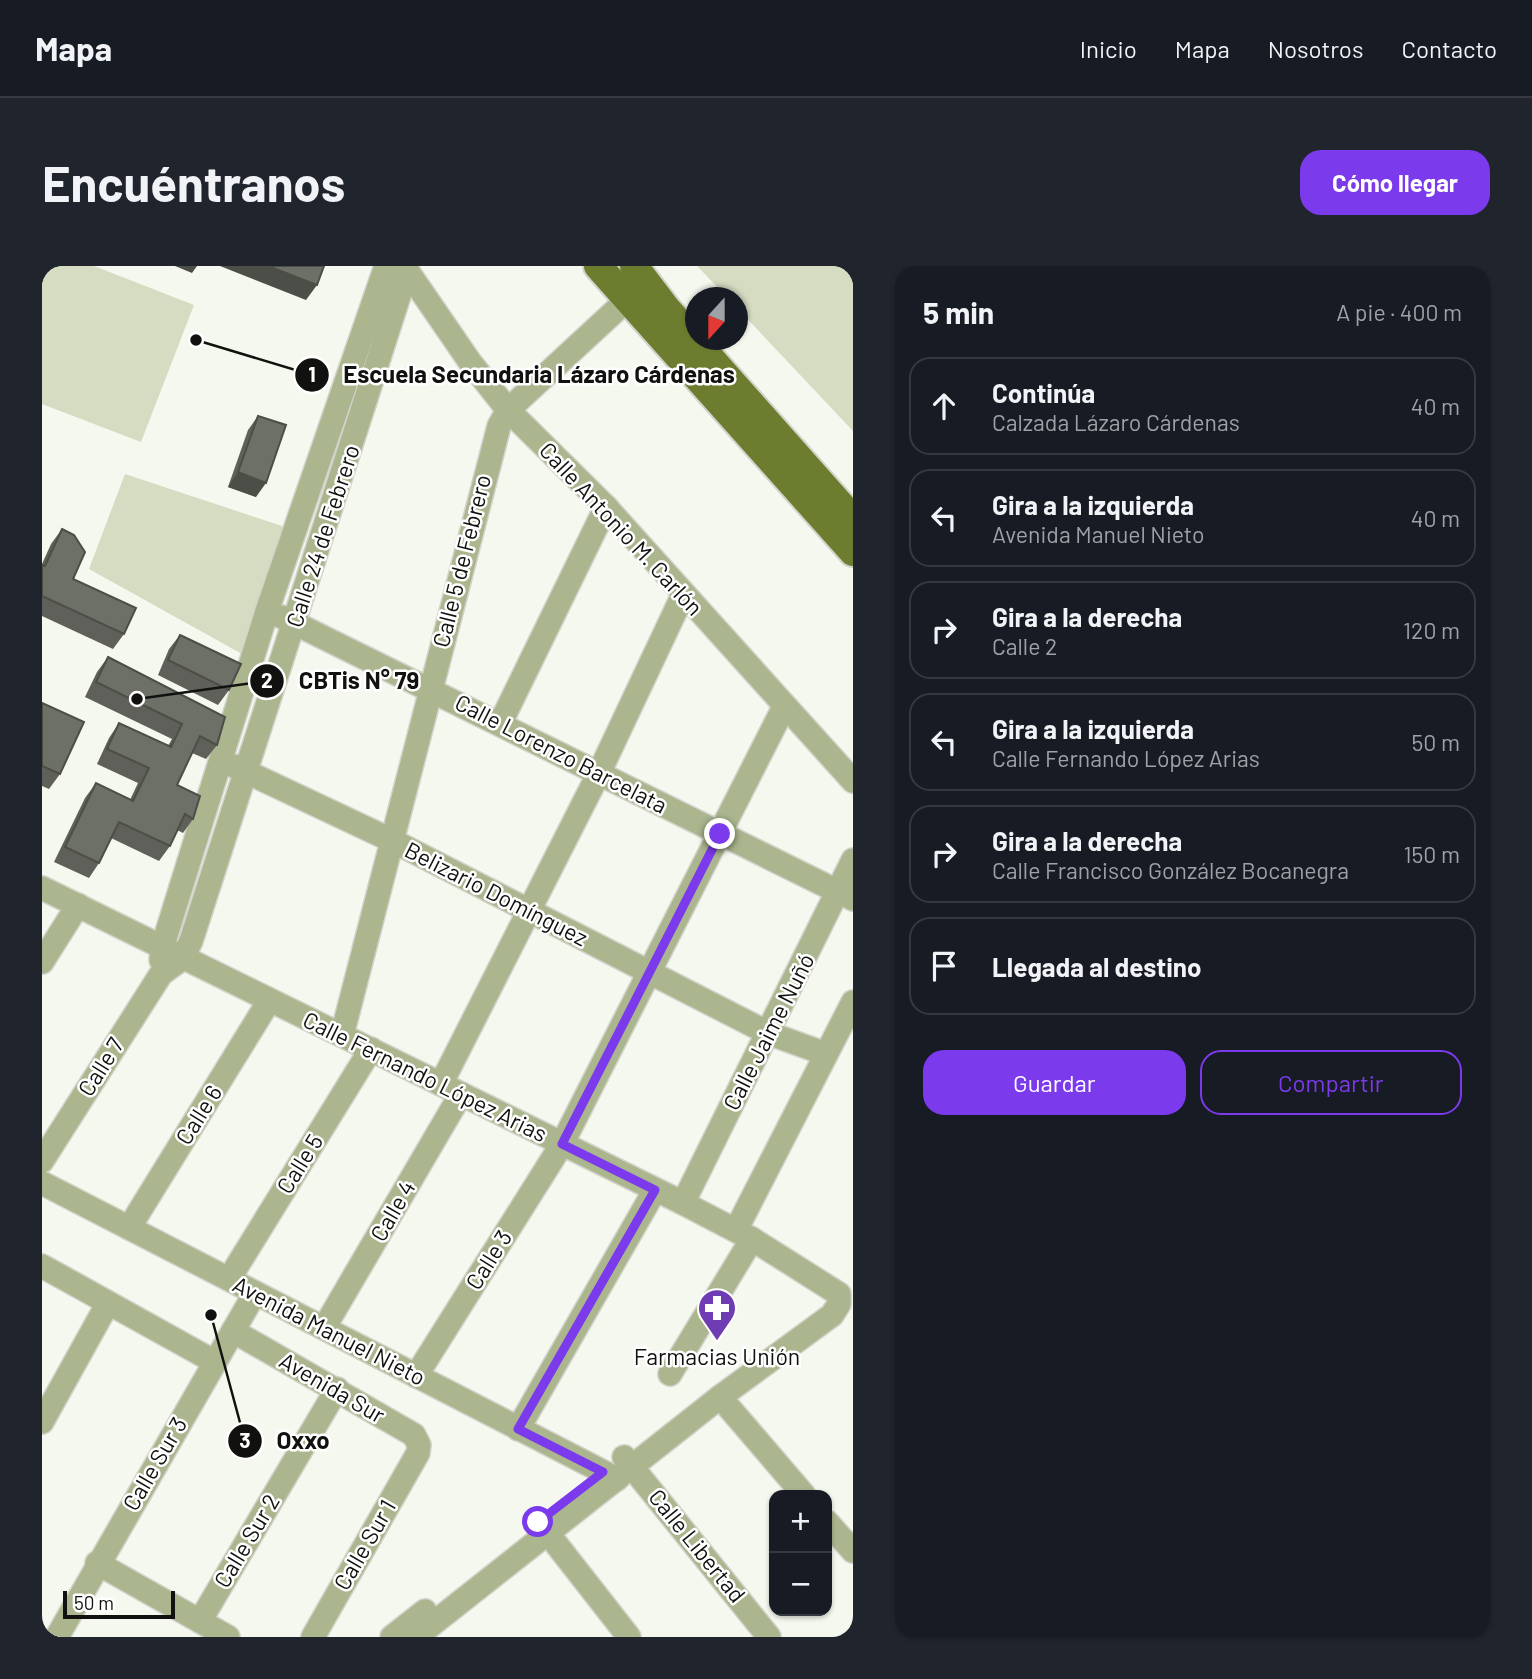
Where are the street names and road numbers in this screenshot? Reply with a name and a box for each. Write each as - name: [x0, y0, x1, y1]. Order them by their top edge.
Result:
- street label: Calle Antonio M. Carlón: [534, 436, 709, 621]
- street label: Calle 24 de Febrero: [279, 441, 365, 631]
- street label: Calle 5 de Febrero: [426, 471, 496, 650]
- street label: Calle Lorenzo Barcelata: [451, 687, 672, 819]
- street label: Belizario Domínguez: [400, 835, 593, 951]
- street label: Calle Jaime Nuñó: [717, 948, 820, 1115]
- street label: Calle Fernando López Arias: [299, 1005, 552, 1147]
- street label: Calle 7: [71, 1032, 129, 1101]
- street label: Calle 6: [169, 1080, 227, 1149]
- street label: Calle 5: [270, 1129, 328, 1198]
- street label: Calle 4: [364, 1175, 421, 1246]
- street label: Calle 3: [459, 1225, 517, 1294]
- street label: Avenida Manuel Nieto: [228, 1269, 430, 1391]
- street label: Avenida Sur: [275, 1346, 391, 1429]
- street label: Calle Sur 3: [116, 1412, 192, 1515]
- street label: Calle Libertad: [643, 1483, 752, 1608]
- street label: Calle Sur 2: [207, 1489, 285, 1592]
- street label: Calle Sur 1: [327, 1494, 401, 1595]

